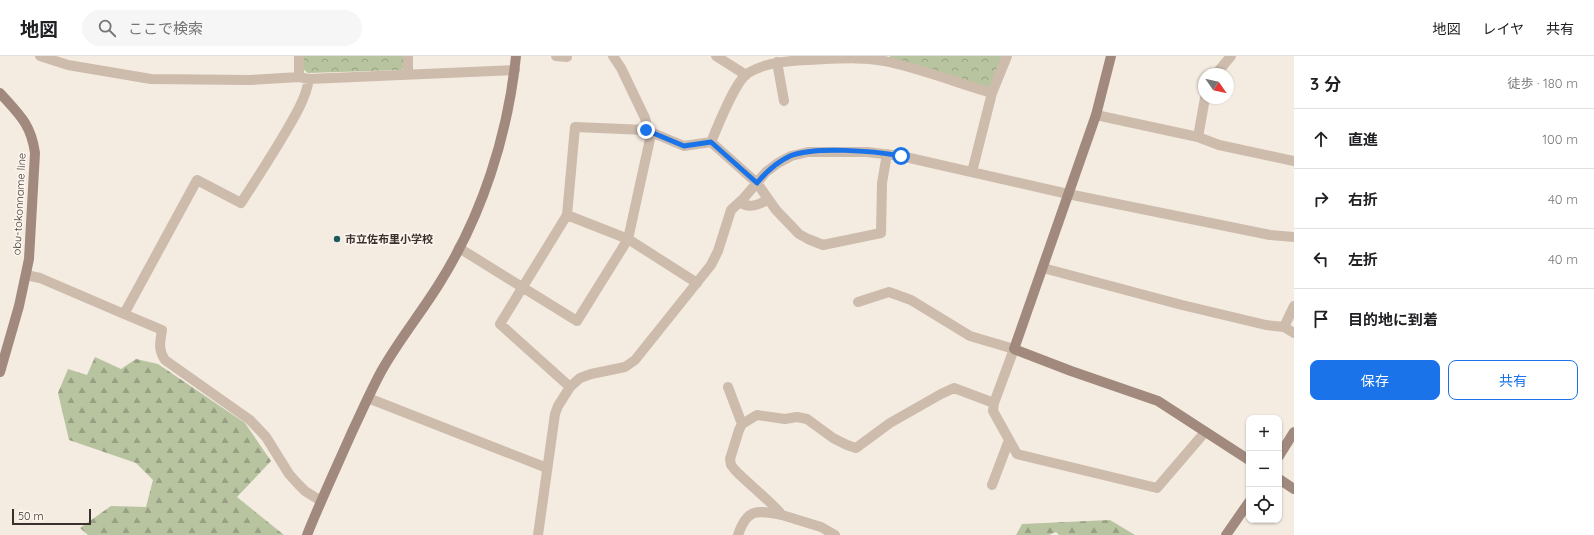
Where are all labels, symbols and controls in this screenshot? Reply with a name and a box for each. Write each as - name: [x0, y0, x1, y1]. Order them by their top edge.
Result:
- search box: [82, 10, 362, 46]
- text: 地図: [20, 17, 58, 41]
- icon: search: [96, 17, 118, 39]
- text: ここで検索: [128, 19, 203, 38]
- text: 地図: [1432, 20, 1460, 38]
- text: レイヤ: [1482, 20, 1524, 38]
- text: 共有: [1546, 20, 1574, 38]
- north arrow: [1198, 68, 1234, 104]
- text: 3 分: [1310, 73, 1341, 94]
- text: 徒歩 · 180 m: [1507, 75, 1578, 91]
- route end: [637, 121, 655, 139]
- icon: ahead: [1310, 128, 1332, 150]
- text: 直進: [1348, 130, 1378, 149]
- text: 100 m: [1542, 131, 1578, 147]
- route start: [892, 147, 910, 165]
- street label: obu-tokonname line: [9, 152, 29, 256]
- icon: right: [1310, 188, 1332, 210]
- text: 右折: [1348, 190, 1378, 209]
- text: 40 m: [1548, 191, 1578, 207]
- place label: 市立佐布里小学校: [345, 232, 433, 246]
- marker: 市立佐布里小学校: [332, 234, 342, 244]
- icon: left: [1310, 248, 1332, 270]
- text: 左折: [1348, 250, 1378, 269]
- text: 40 m: [1548, 251, 1578, 267]
- icon: arrive: [1310, 308, 1332, 330]
- text: 目的地に到着: [1348, 310, 1438, 329]
- button: 保存: [1310, 360, 1440, 400]
- button: 共有: [1448, 360, 1578, 400]
- map controls: [1246, 415, 1282, 523]
- button: +: [1246, 415, 1282, 451]
- button: −: [1246, 451, 1282, 487]
- button: locate: [1246, 487, 1282, 523]
- scale bar: [12, 507, 91, 526]
- text: 50 m: [18, 509, 44, 523]

